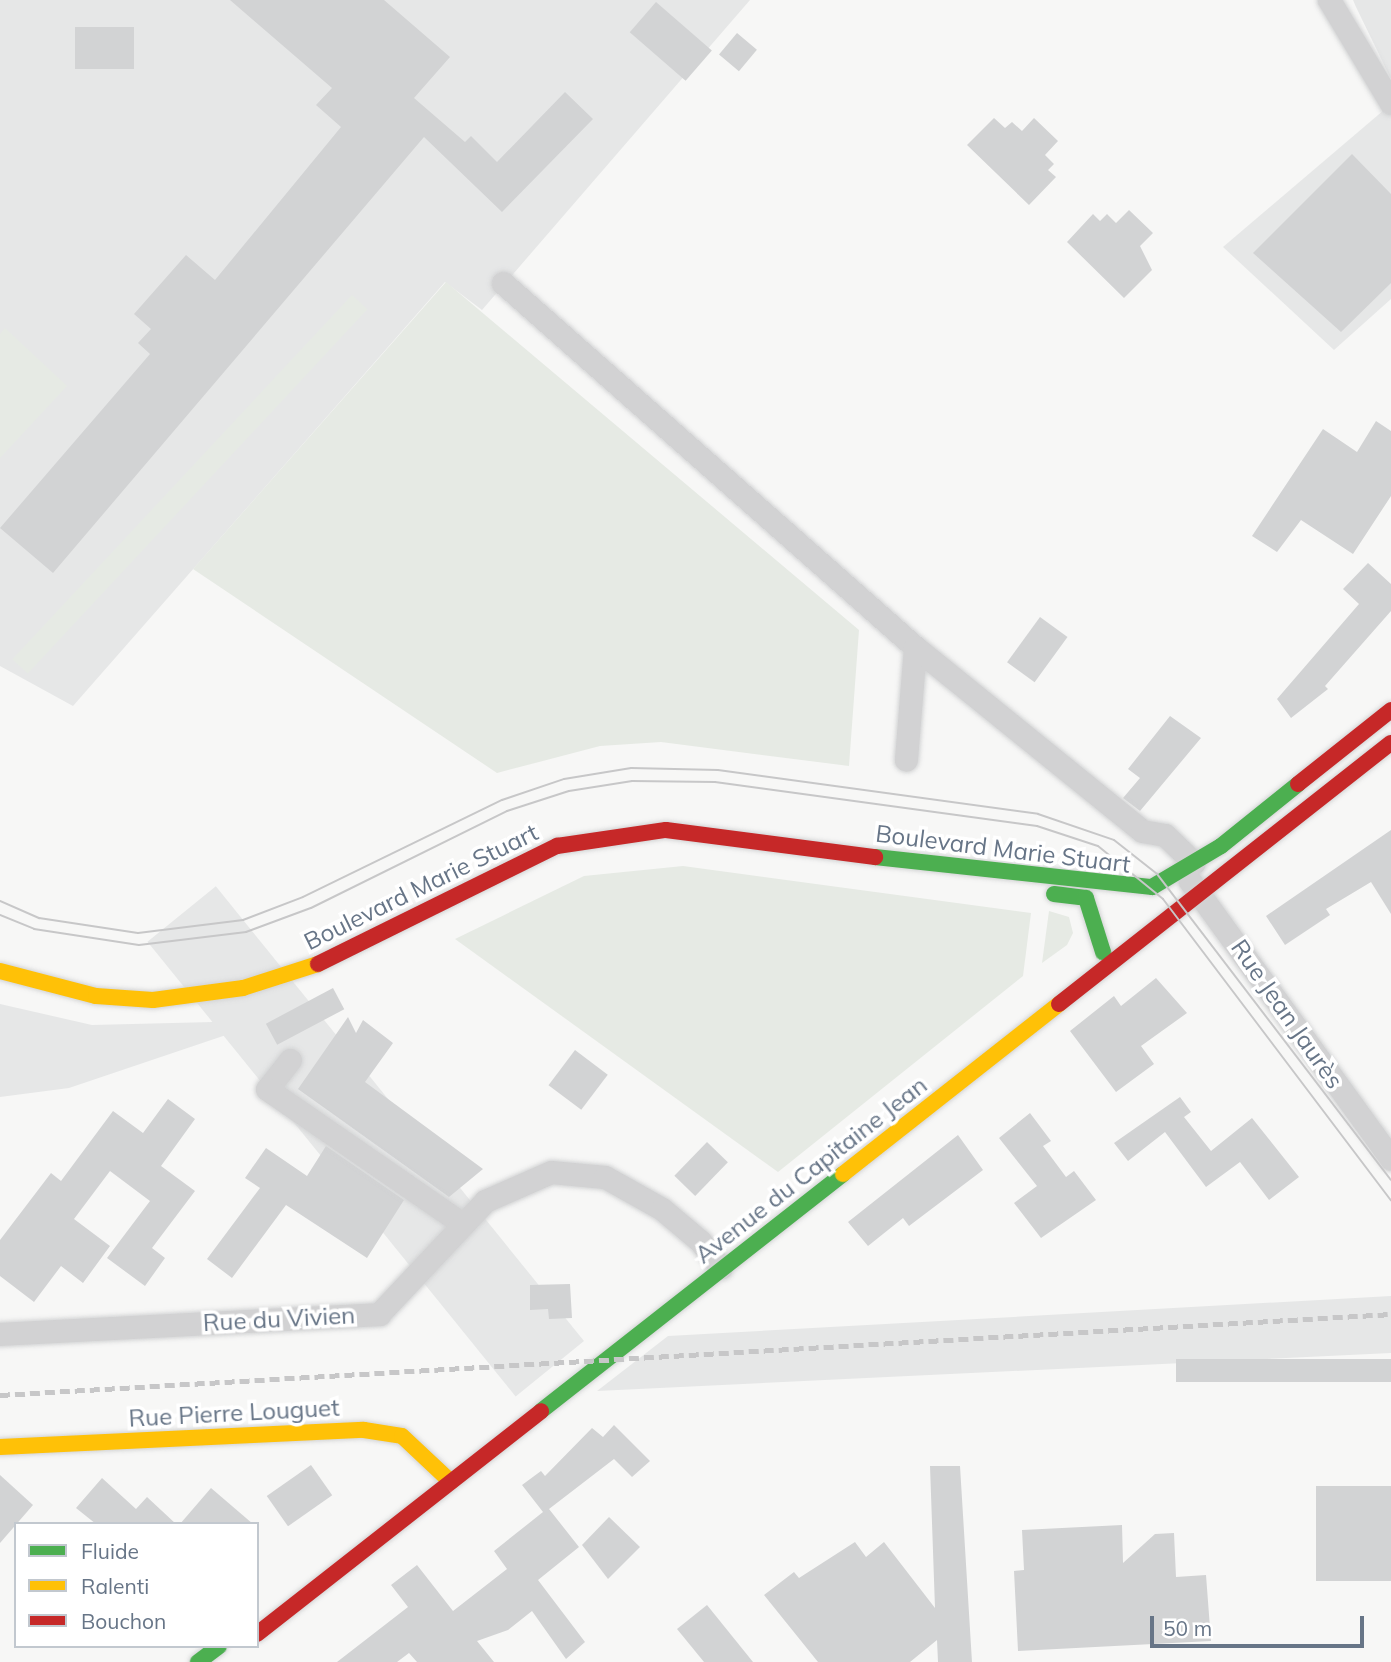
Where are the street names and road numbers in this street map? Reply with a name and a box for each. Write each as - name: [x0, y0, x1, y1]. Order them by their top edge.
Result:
- street label: Boulevard Marie Stuart: [299, 818, 543, 956]
- street label: Boulevard Marie Stuart: [874, 819, 1132, 879]
- street label: Rue Jean Jaurès: [1225, 934, 1349, 1094]
- street label: Avenue du Capitaine Jean: [689, 1071, 933, 1269]
- street label: Rue du Vivien: [202, 1301, 356, 1337]
- street label: Rue Pierre Louguet: [128, 1393, 340, 1433]

